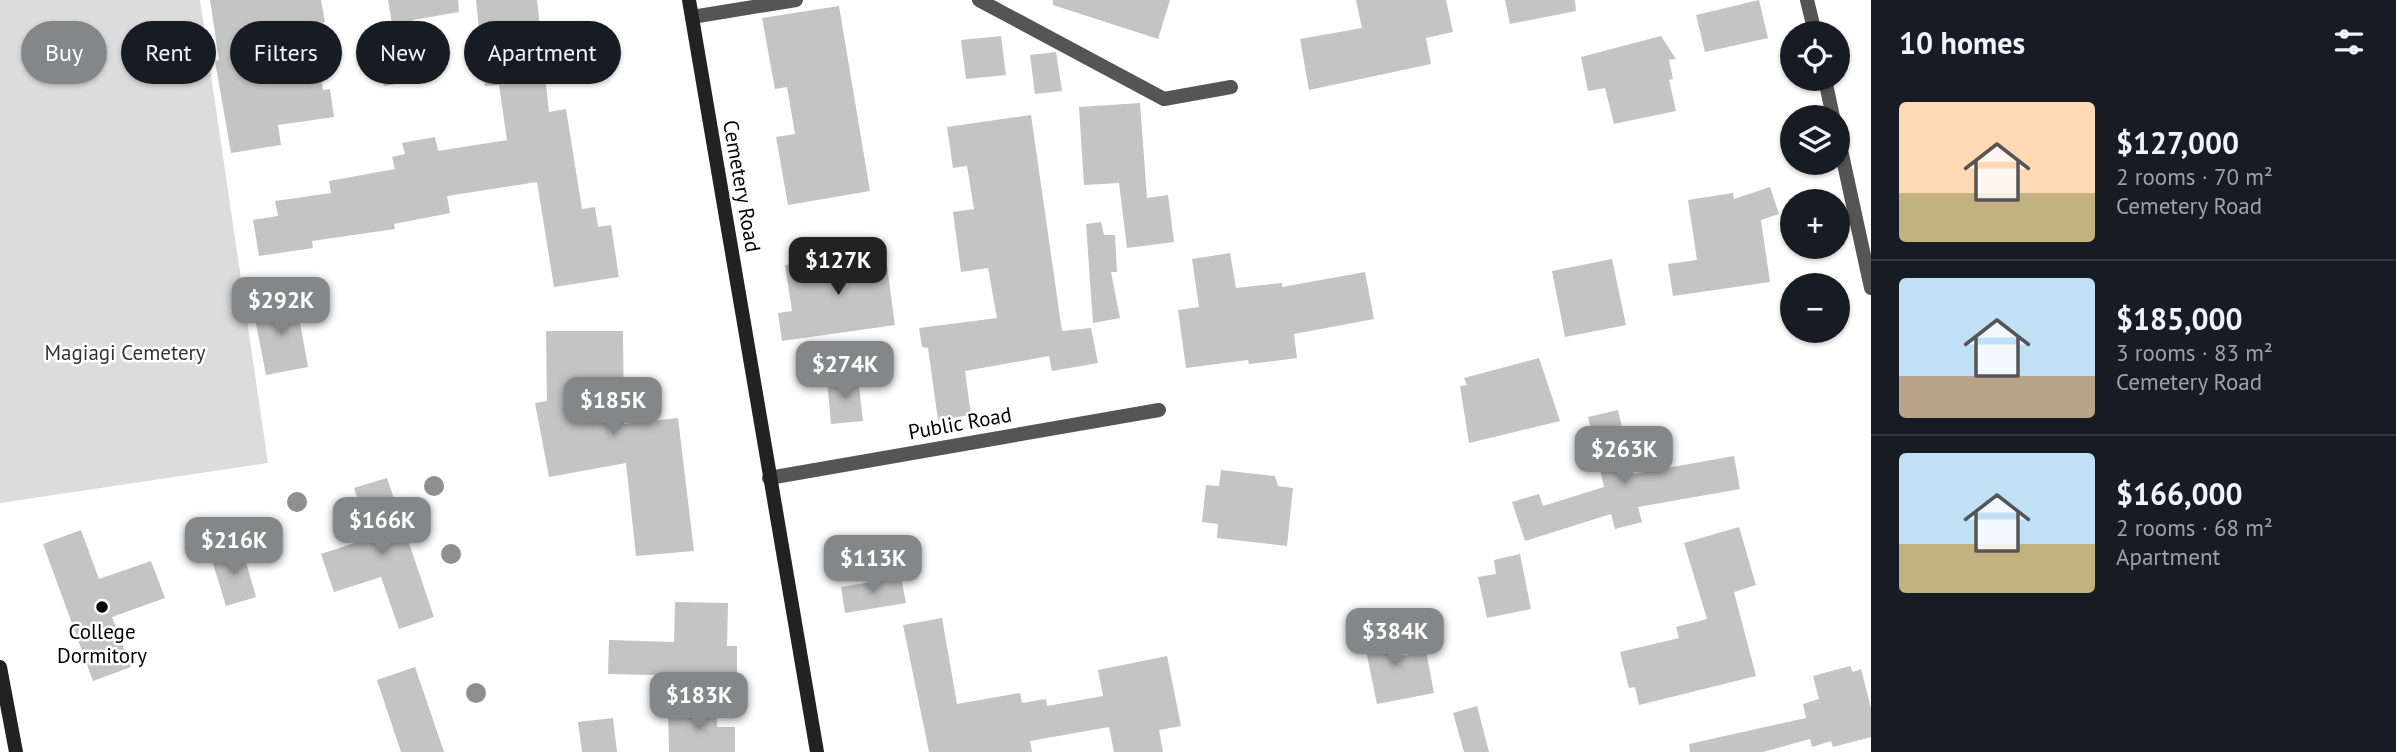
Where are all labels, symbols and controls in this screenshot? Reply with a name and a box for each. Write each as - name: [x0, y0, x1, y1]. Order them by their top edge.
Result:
- chip: Buy: [21, 21, 107, 84]
- chip: Rent: [121, 21, 216, 84]
- chip: Filters: [230, 21, 342, 84]
- chip: New: [356, 21, 450, 84]
- chip: Apartment: [464, 21, 621, 84]
- map controls: [1780, 21, 1850, 343]
- button: locate: [1780, 21, 1850, 91]
- text: 10 homes: [1899, 23, 2025, 62]
- icon: filters: [2330, 23, 2368, 61]
- button: layers: [1780, 105, 1850, 175]
- street label: Cemetery Road: [717, 118, 767, 254]
- text: $127,000: [2116, 123, 2239, 162]
- icon: home: [1955, 130, 2039, 214]
- text: 2 rooms · 70 m²: [2116, 162, 2273, 191]
- button: +: [1780, 189, 1850, 259]
- text: Cemetery Road: [2116, 191, 2262, 220]
- pin: $127K: [789, 238, 887, 297]
- text: $127K: [805, 245, 871, 274]
- button: −: [1780, 273, 1850, 343]
- pin: $292K: [232, 278, 330, 337]
- text: $292K: [248, 285, 314, 314]
- text: $185,000: [2116, 299, 2243, 338]
- icon: home: [1955, 306, 2039, 390]
- text: 3 rooms · 83 m²: [2116, 338, 2273, 367]
- park label: Magiagi Cemetery: [45, 339, 206, 366]
- pin: $274K: [796, 342, 894, 401]
- text: $274K: [812, 349, 878, 378]
- text: Cemetery Road: [2116, 367, 2262, 396]
- pin: $185K: [564, 378, 662, 437]
- text: $185K: [580, 385, 646, 414]
- street label: Public Road: [906, 401, 1014, 445]
- pin: $263K: [1575, 426, 1673, 486]
- text: $263K: [1591, 434, 1657, 463]
- text: $166,000: [2116, 474, 2243, 513]
- icon: home: [1955, 481, 2039, 565]
- pin: $166K: [333, 498, 431, 557]
- text: $166K: [349, 505, 415, 534]
- text: 2 rooms · 68 m²: [2116, 513, 2273, 542]
- pin: $216K: [185, 518, 283, 577]
- text: $216K: [201, 525, 267, 554]
- pin: $113K: [824, 536, 922, 595]
- text: Apartment: [2116, 542, 2220, 571]
- text: $113K: [840, 543, 906, 572]
- marker: College Dormitory: [94, 599, 110, 615]
- pin: $384K: [1346, 608, 1444, 668]
- text: $384K: [1362, 616, 1428, 645]
- place label: College Dormitory: [57, 618, 147, 669]
- pin: $183K: [650, 672, 748, 732]
- text: $183K: [666, 680, 732, 709]

